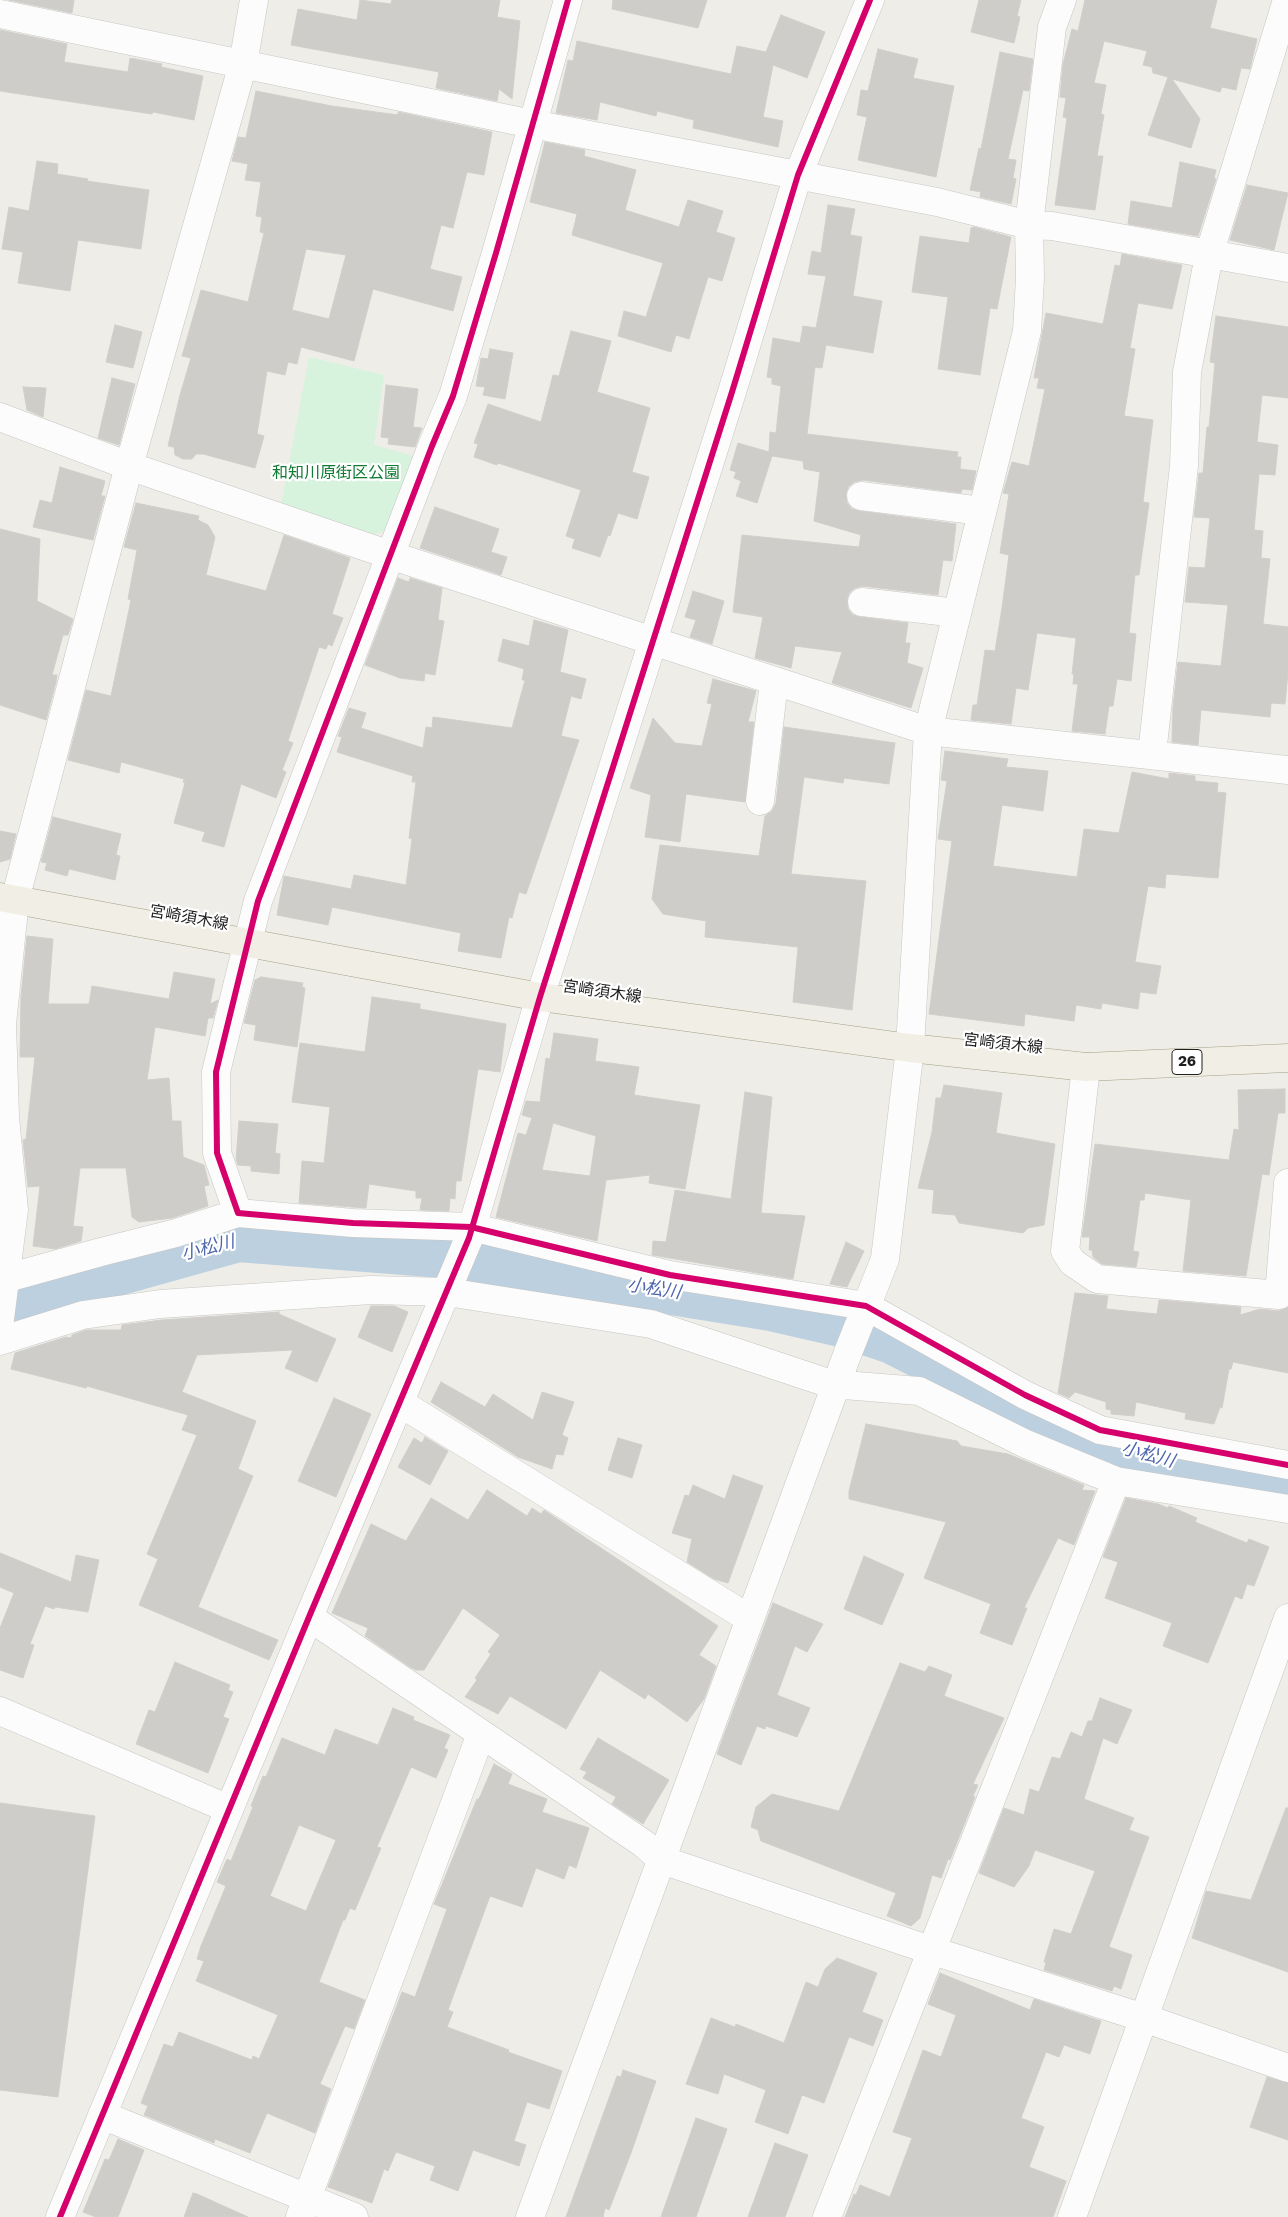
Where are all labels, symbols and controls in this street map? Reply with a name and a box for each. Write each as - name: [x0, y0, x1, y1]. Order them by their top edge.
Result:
- park label: 和知川原街区公園: [272, 463, 400, 483]
- street label: 宮崎須木線: [148, 902, 230, 934]
- street label: 宮崎須木線: [561, 977, 643, 1007]
- street label: 宮崎須木線: [962, 1030, 1044, 1058]
- road number: 26: [1172, 1050, 1202, 1074]
- water label: 小松川: [179, 1231, 237, 1265]
- water label: 小松川: [626, 1274, 682, 1304]
- water label: 小松川: [1119, 1438, 1177, 1472]

